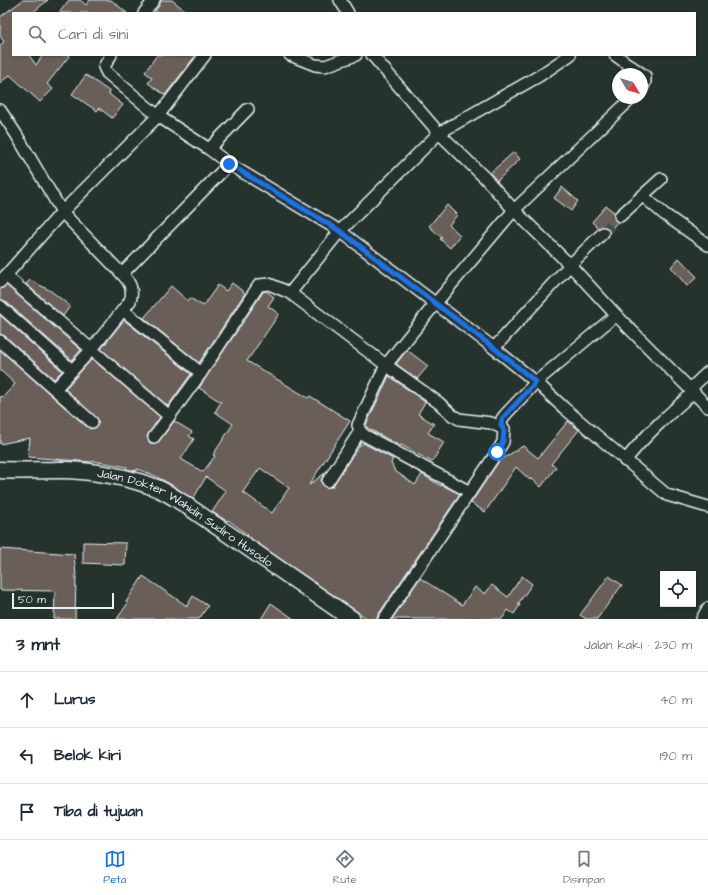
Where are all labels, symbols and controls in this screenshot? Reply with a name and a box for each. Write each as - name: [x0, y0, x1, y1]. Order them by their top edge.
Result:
- search box: [12, 12, 696, 56]
- icon: search: [26, 23, 48, 45]
- text: Cari di sini: [58, 24, 128, 45]
- north arrow: [612, 68, 648, 104]
- route end: [220, 155, 238, 173]
- route start: [488, 443, 506, 461]
- street label: Jalan Dokter Wahidin Sudiro Husodo: [96, 464, 277, 571]
- map controls: [660, 571, 696, 607]
- button: locate: [660, 571, 696, 607]
- scale bar: [12, 591, 114, 610]
- text: 50 m: [18, 592, 46, 607]
- text: 3 mnt: [16, 633, 60, 657]
- text: Jalan kaki · 230 m: [584, 636, 692, 654]
- icon: ahead: [16, 689, 38, 711]
- text: Lurus: [54, 689, 95, 710]
- text: 40 m: [660, 691, 692, 709]
- icon: left: [16, 745, 38, 767]
- text: Belok kiri: [54, 745, 121, 766]
- text: 190 m: [659, 747, 692, 765]
- icon: arrive: [16, 801, 38, 823]
- text: Tiba di tujuan: [54, 801, 143, 822]
- tab: Peta: [103, 848, 126, 887]
- tab: Rute: [333, 848, 357, 887]
- tab: Disimpan: [563, 848, 605, 887]

